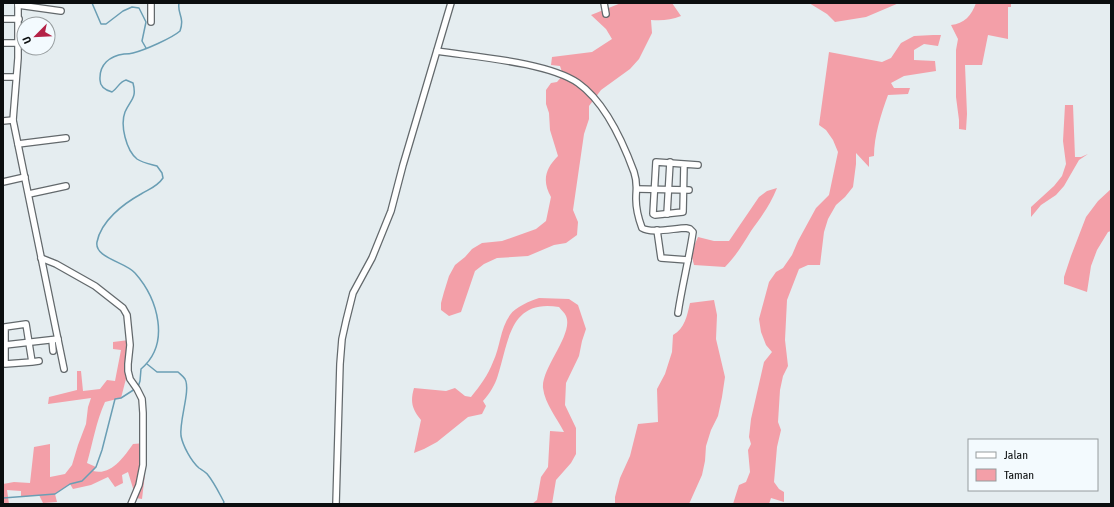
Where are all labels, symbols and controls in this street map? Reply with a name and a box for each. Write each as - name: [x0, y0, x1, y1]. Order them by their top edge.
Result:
- north arrow: [16, 16, 56, 56]
- text: U: [20, 35, 34, 45]
- legend: [968, 439, 1098, 491]
- text: Jalan: [1004, 448, 1028, 462]
- text: Taman: [1004, 468, 1034, 482]

